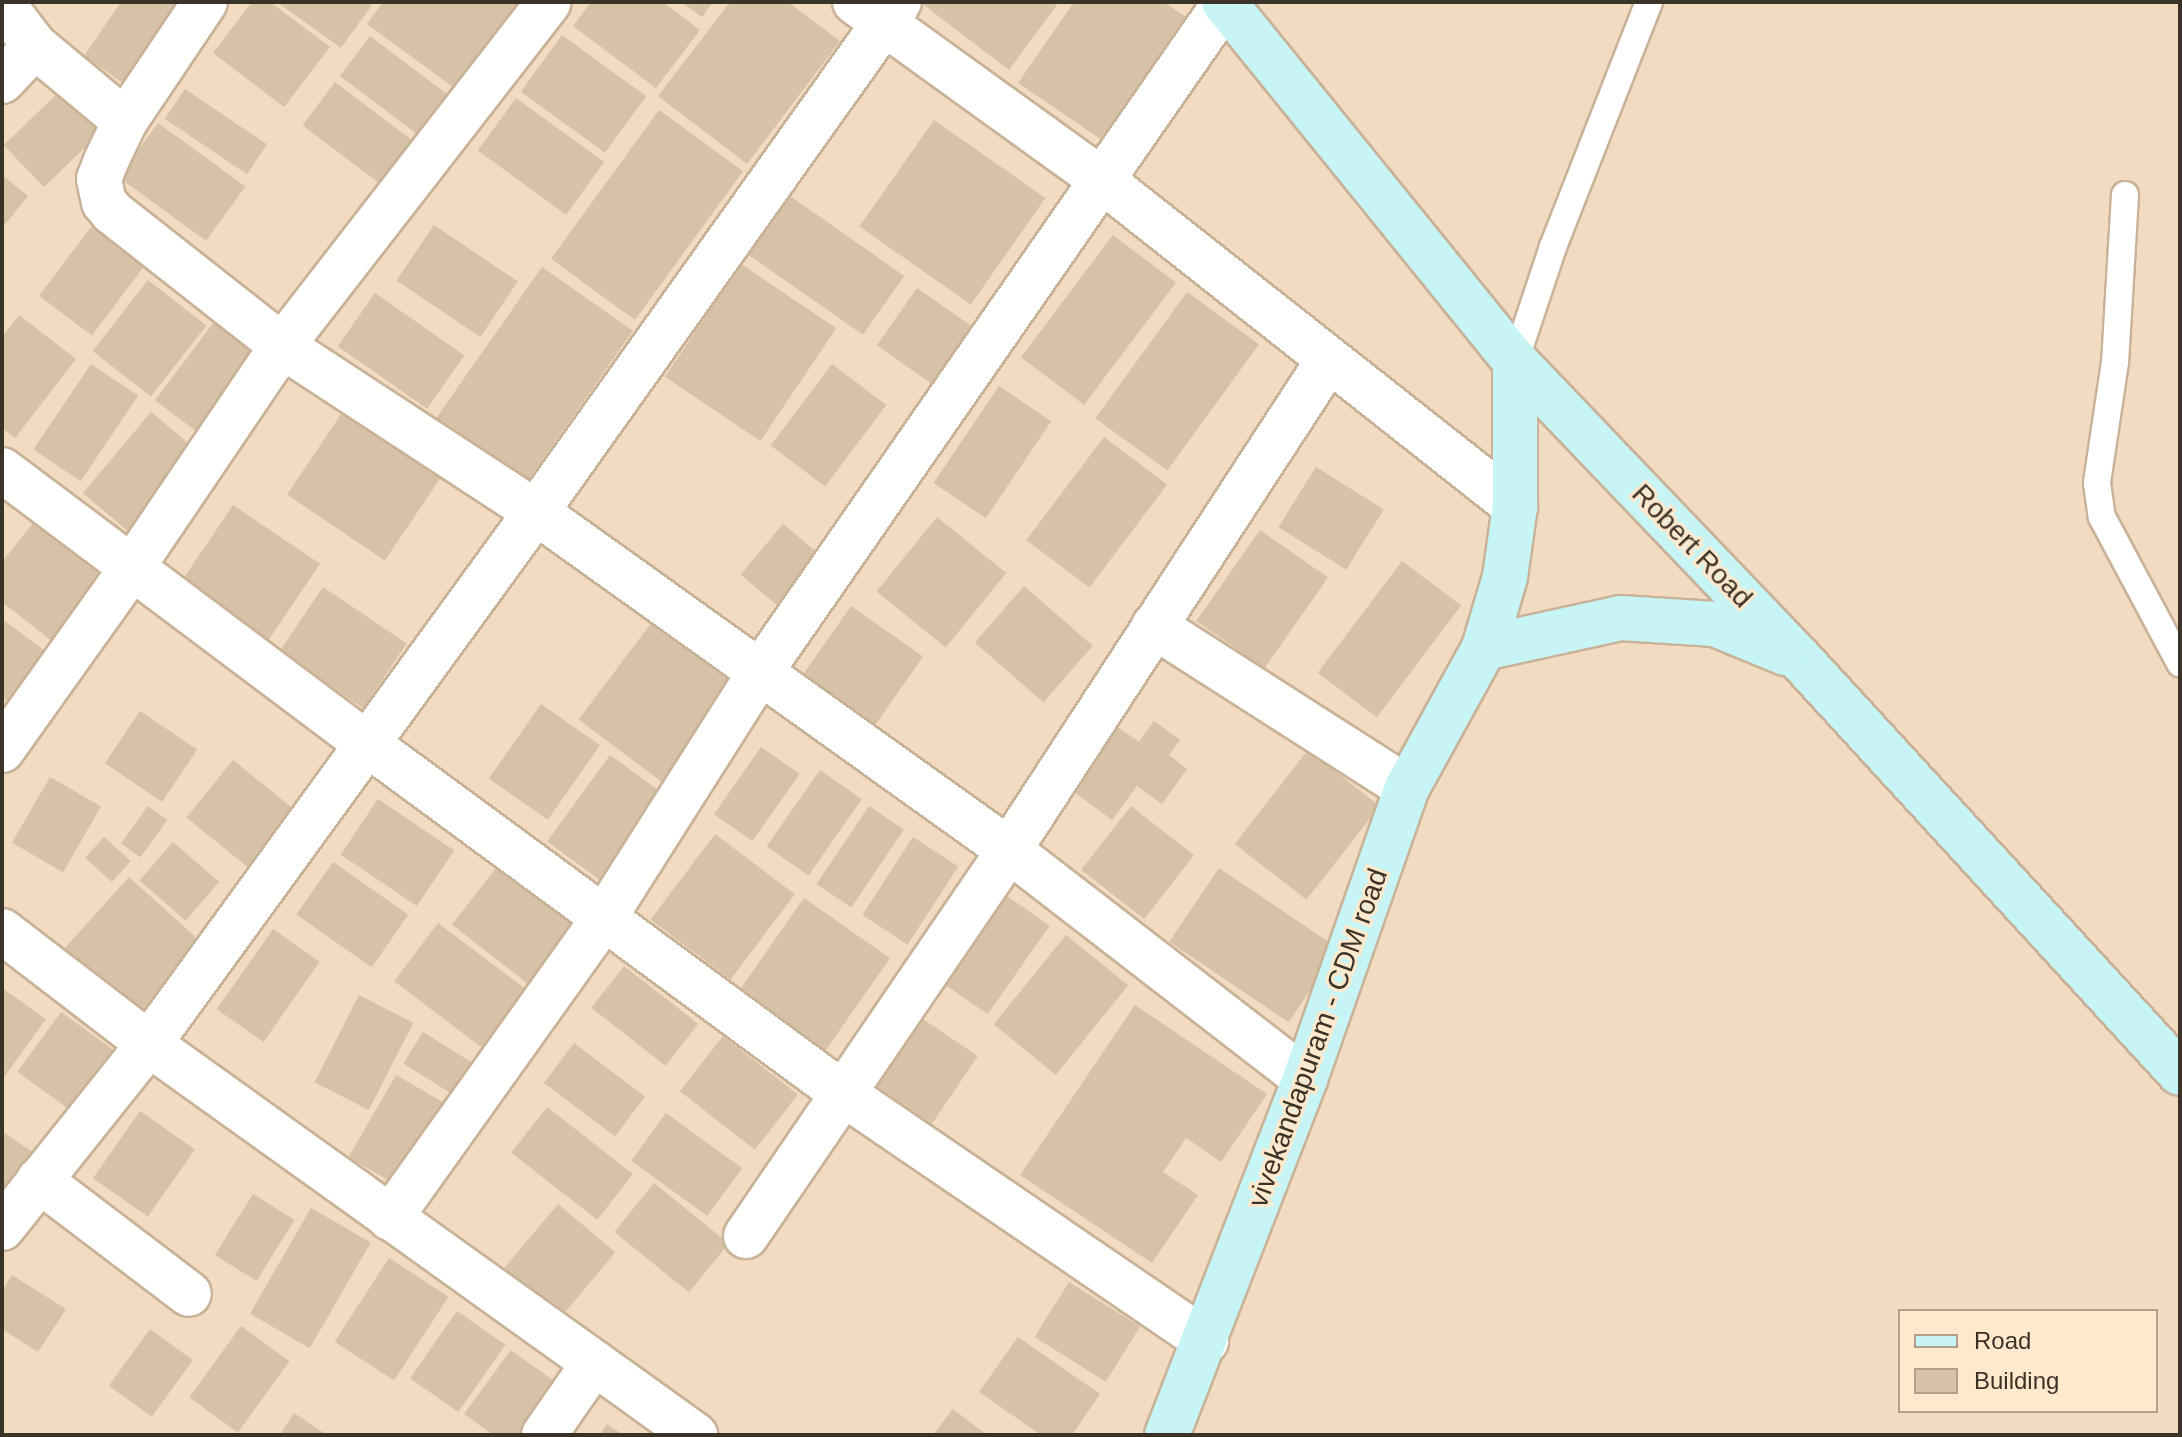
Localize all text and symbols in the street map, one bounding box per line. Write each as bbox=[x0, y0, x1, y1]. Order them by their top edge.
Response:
street label: Robert Road bbox=[1625, 477, 1759, 615]
street label: vivekandapuram - CDM road bbox=[1241, 864, 1395, 1212]
legend bbox=[1898, 1309, 2158, 1413]
text: Road bbox=[1974, 1327, 2031, 1354]
text: Building bbox=[1974, 1367, 2059, 1394]

